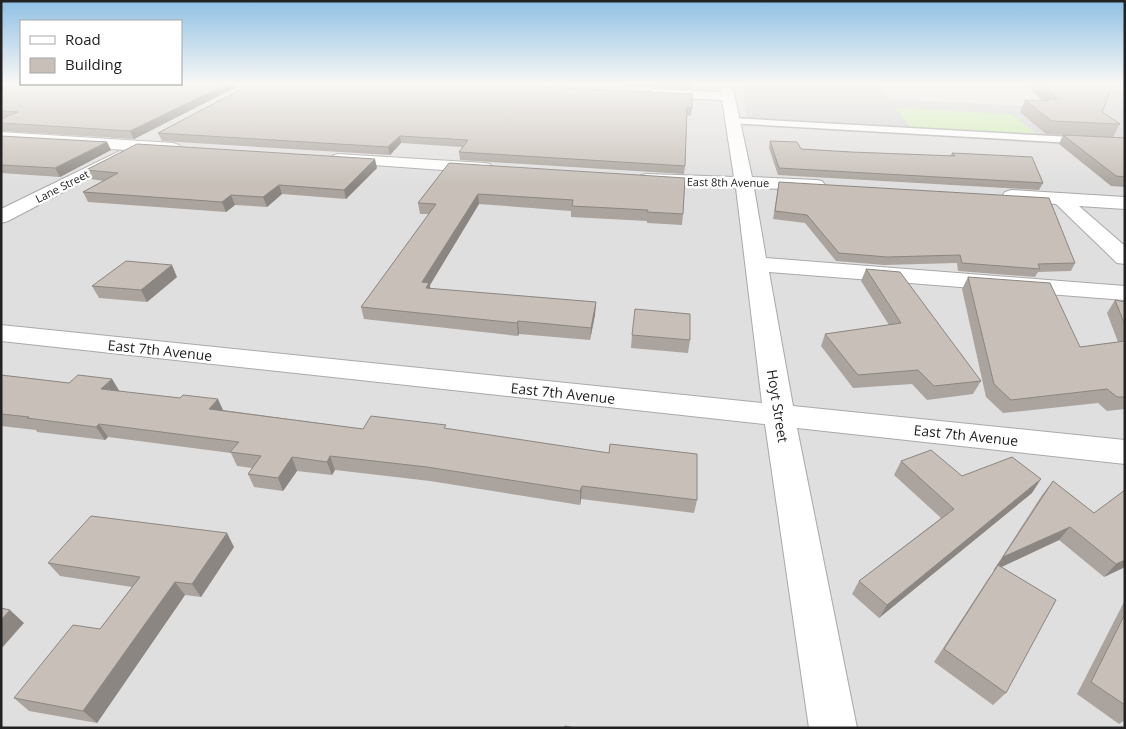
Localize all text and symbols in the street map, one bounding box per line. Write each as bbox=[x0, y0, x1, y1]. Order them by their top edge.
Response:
legend bbox=[20, 20, 182, 85]
text: Road bbox=[65, 29, 101, 49]
text: Building bbox=[65, 54, 122, 74]
street label: Lane Street bbox=[33, 166, 91, 206]
street label: East 8th Avenue bbox=[687, 174, 769, 190]
street label: East 7th Avenue bbox=[107, 335, 213, 365]
street label: Hoyt Street bbox=[763, 368, 793, 444]
street label: East 7th Avenue bbox=[510, 378, 616, 408]
street label: East 7th Avenue bbox=[913, 420, 1019, 450]

